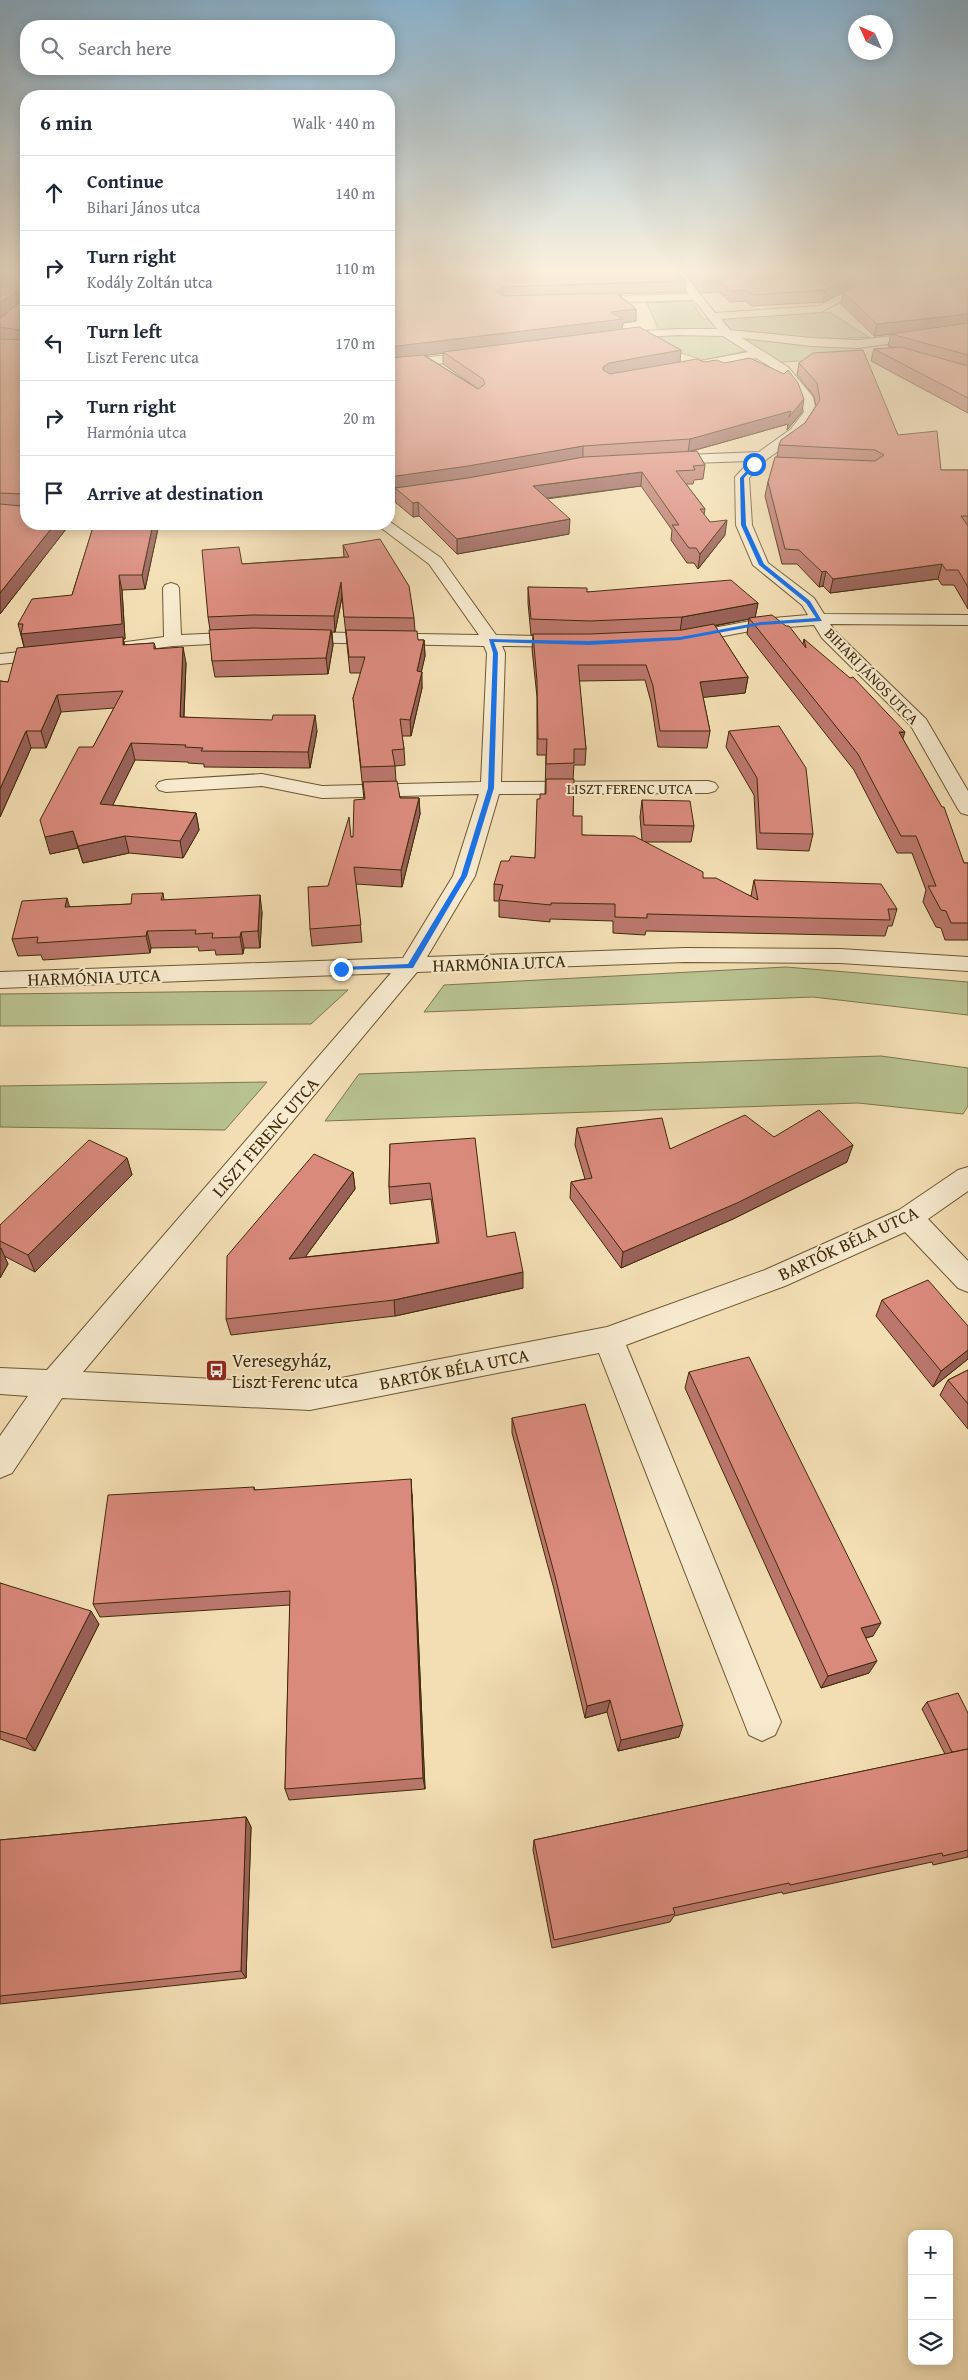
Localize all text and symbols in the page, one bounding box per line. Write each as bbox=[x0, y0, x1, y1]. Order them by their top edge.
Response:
north arrow bbox=[848, 15, 893, 60]
search box bbox=[20, 20, 395, 75]
icon: search bbox=[38, 34, 66, 62]
text: Search here bbox=[78, 34, 172, 62]
text: 6 min bbox=[40, 107, 92, 138]
text: Walk · 440 m bbox=[292, 111, 375, 135]
text: Continue bbox=[87, 167, 164, 195]
icon: ahead bbox=[40, 179, 68, 207]
text: 140 m bbox=[335, 181, 375, 205]
text: Bihari János utca bbox=[87, 195, 200, 219]
text: Turn right bbox=[87, 242, 176, 270]
icon: right bbox=[40, 254, 68, 282]
text: 110 m bbox=[335, 256, 375, 280]
text: Kodály Zoltán utca bbox=[87, 270, 213, 294]
text: Turn left bbox=[87, 317, 162, 345]
icon: left bbox=[40, 329, 68, 357]
text: 170 m bbox=[335, 331, 375, 355]
text: Liszt Ferenc utca bbox=[87, 345, 199, 369]
text: Turn right bbox=[87, 392, 176, 420]
icon: right bbox=[40, 404, 68, 432]
text: 20 m bbox=[343, 406, 375, 430]
text: Harmónia utca bbox=[87, 420, 187, 444]
route start bbox=[743, 453, 766, 476]
icon: arrive bbox=[40, 479, 68, 507]
text: Arrive at destination bbox=[87, 479, 263, 507]
street label: BIHARI JÁNOS UTCA bbox=[820, 623, 924, 729]
street label: LISZT FERENC UTCA bbox=[567, 778, 693, 799]
street label: HARMÓNIA UTCA bbox=[432, 947, 566, 979]
route end bbox=[330, 958, 353, 981]
street label: HARMÓNIA UTCA bbox=[27, 961, 161, 993]
street label: LISZT FERENC UTCA bbox=[205, 1071, 325, 1203]
street label: BARTÓK BÉLA UTCA bbox=[773, 1199, 923, 1287]
street label: BARTÓK BÉLA UTCA bbox=[377, 1341, 531, 1397]
place label: Veresegyház, Liszt Ferenc utca bbox=[232, 1347, 358, 1395]
bus stop icon: Veresegyház, Liszt Ferenc utca bbox=[204, 1358, 228, 1382]
map controls bbox=[908, 2230, 953, 2365]
button: + bbox=[908, 2230, 953, 2275]
button: − bbox=[908, 2275, 953, 2320]
button: layers bbox=[908, 2320, 953, 2365]

